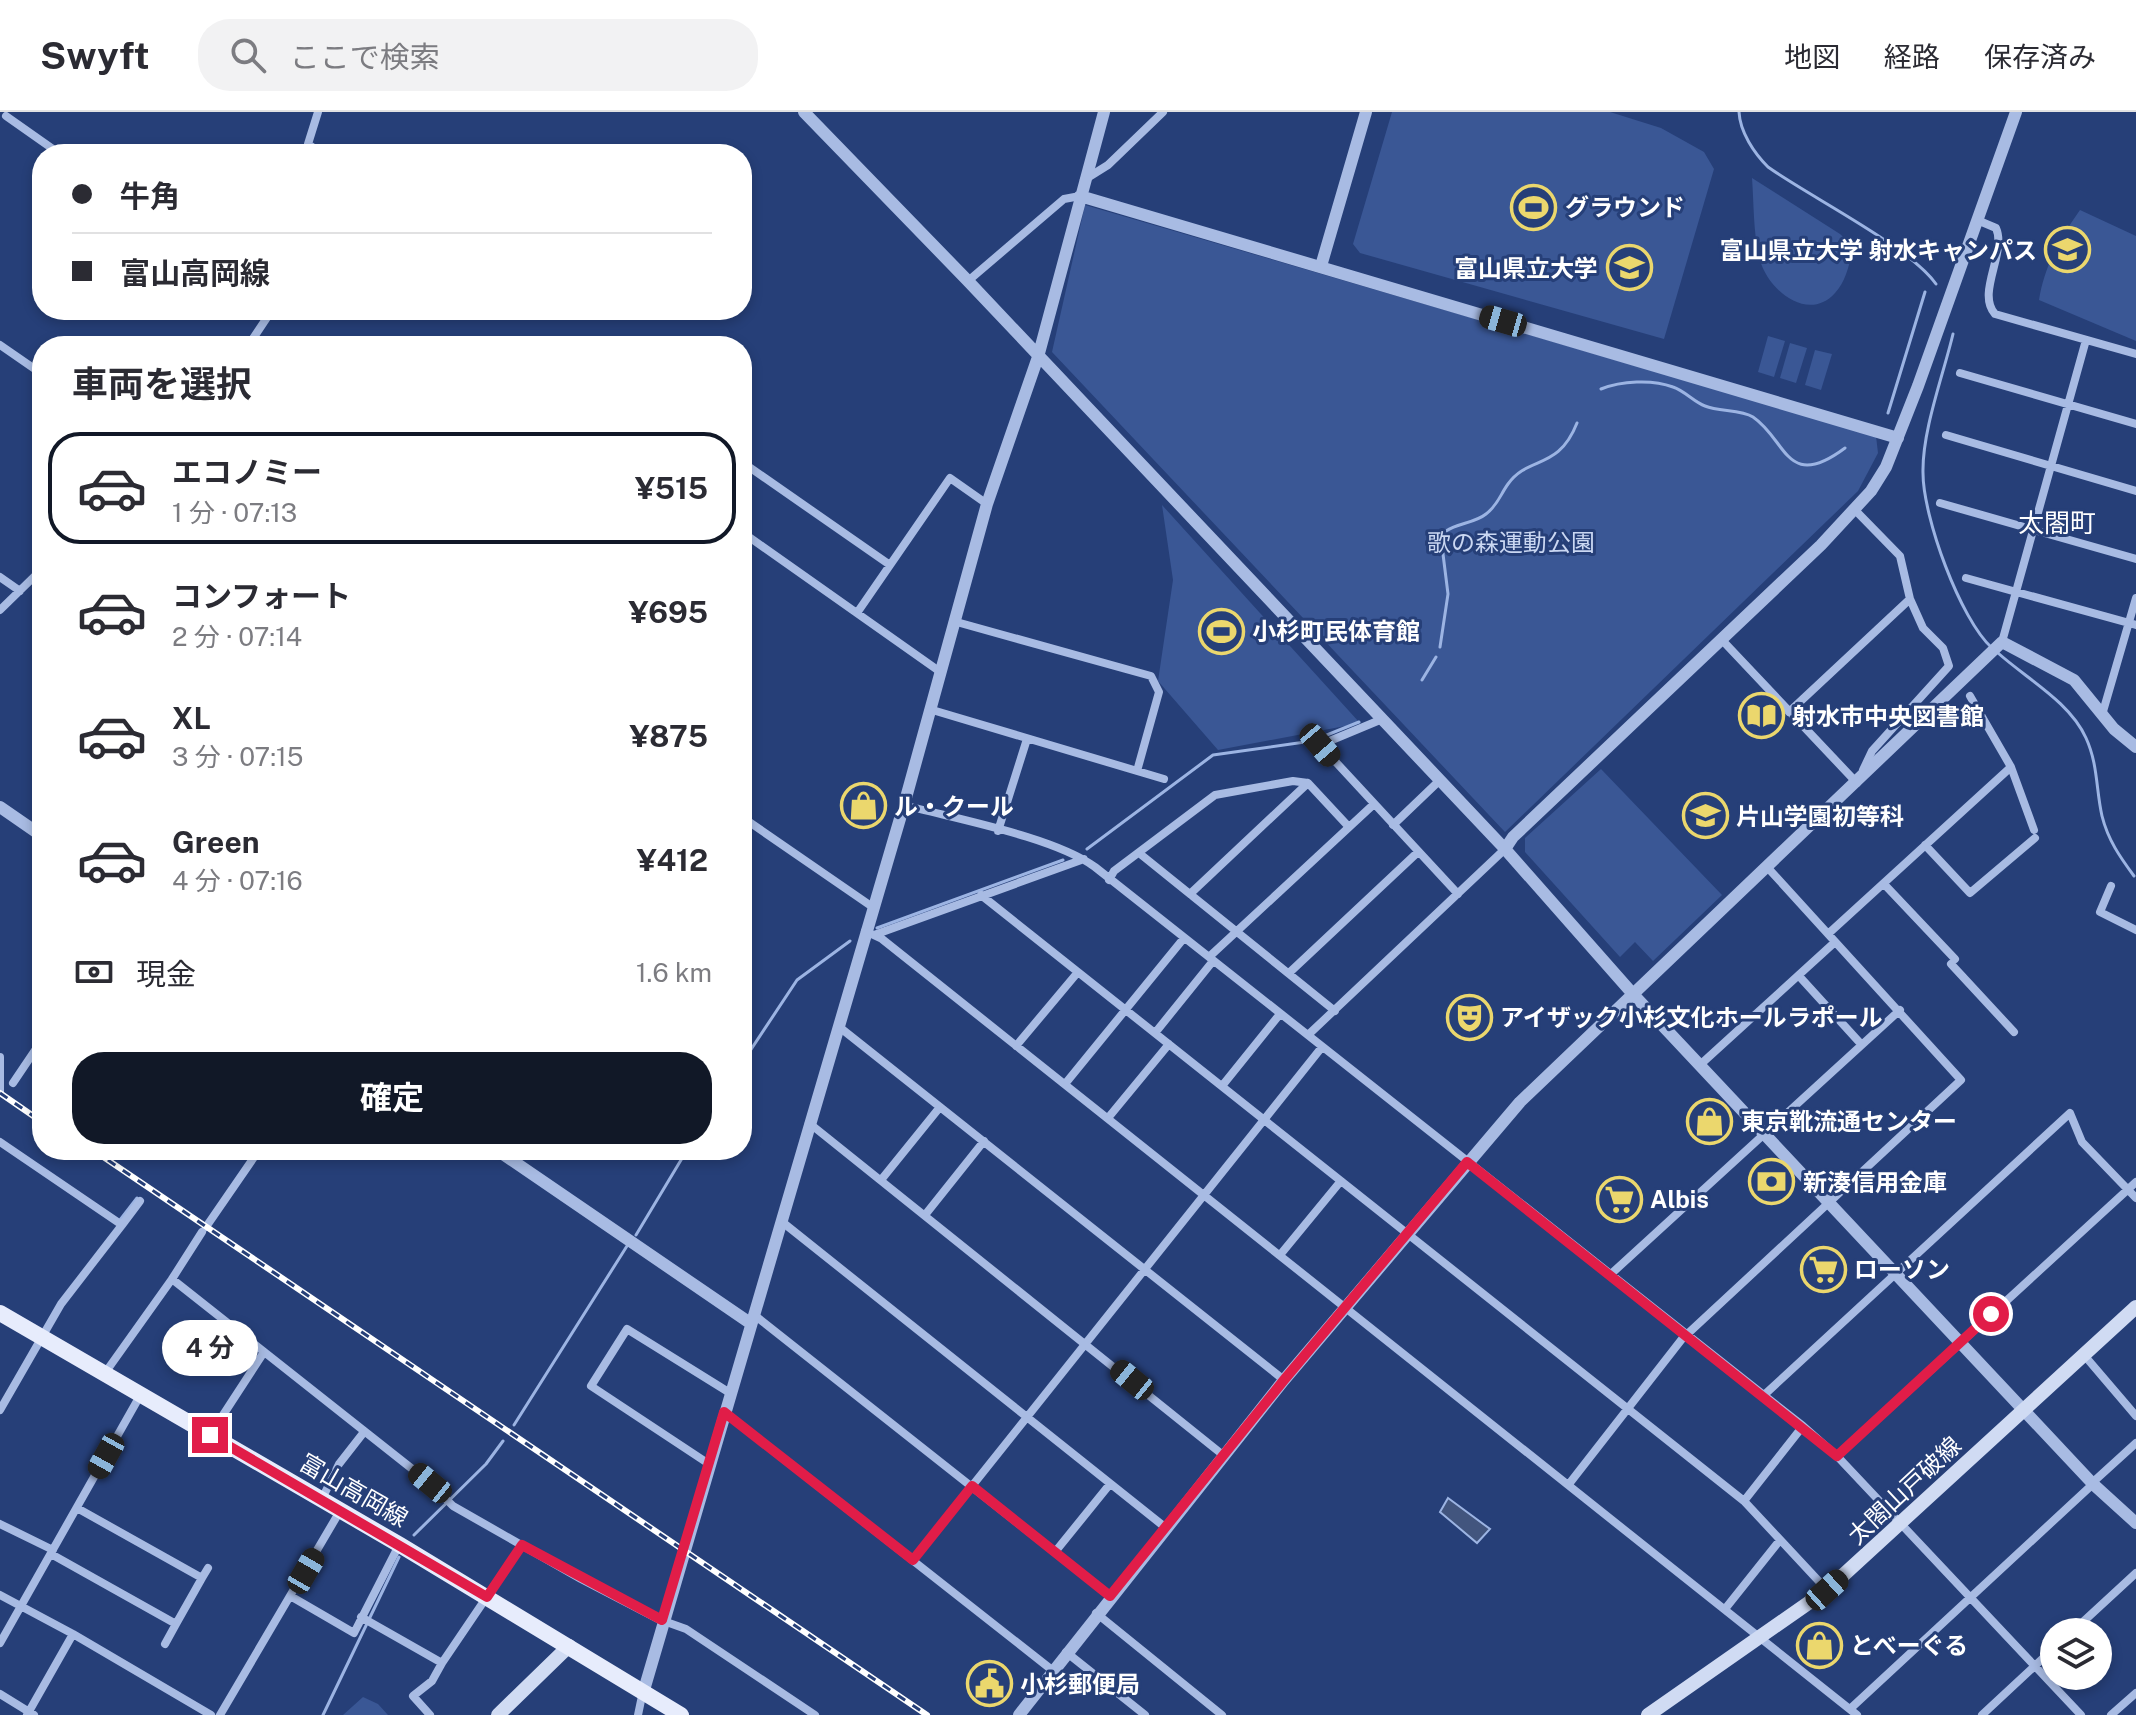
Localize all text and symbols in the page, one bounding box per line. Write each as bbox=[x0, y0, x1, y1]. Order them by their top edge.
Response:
search box bbox=[198, 19, 758, 91]
text: Swyft bbox=[40, 33, 150, 78]
icon: search bbox=[226, 33, 270, 77]
text: ここで検索 bbox=[290, 39, 440, 75]
text: 地図 bbox=[1784, 40, 1840, 73]
text: 経路 bbox=[1884, 40, 1940, 73]
text: 保存済み bbox=[1984, 40, 2096, 73]
text: 牛角 bbox=[120, 178, 180, 214]
sports icon: グラウンド bbox=[1510, 183, 1558, 231]
place label: グラウンド bbox=[1565, 193, 1685, 221]
school or university icon: 富山県立大学 射水キャンパス bbox=[2044, 226, 2092, 274]
place label: 富山県立大学 射水キャンパス bbox=[1720, 236, 2037, 264]
school or university icon: 富山県立大学 bbox=[1605, 244, 1653, 292]
place label: 富山県立大学 bbox=[1454, 254, 1598, 282]
text: 富山高岡線 bbox=[120, 255, 270, 291]
car bbox=[1477, 303, 1529, 339]
text: 車両を選択 bbox=[72, 363, 252, 405]
icon: car bbox=[76, 452, 148, 524]
text: エコノミー bbox=[172, 454, 322, 490]
text: ¥515 bbox=[635, 470, 708, 506]
text: 1 分 · 07:13 bbox=[172, 497, 297, 528]
district label: 太閤町 bbox=[2018, 507, 2096, 538]
park label: 歌の森運動公園 bbox=[1427, 528, 1595, 556]
icon: car bbox=[76, 576, 148, 648]
text: コンフォート bbox=[172, 578, 351, 614]
text: ¥695 bbox=[628, 594, 708, 630]
sports icon: 小杉町民体育館 bbox=[1197, 607, 1245, 655]
place label: 小杉町民体育館 bbox=[1252, 617, 1420, 645]
text: 2 分 · 07:14 bbox=[172, 621, 302, 652]
library icon: 射水市中央図書館 bbox=[1737, 692, 1785, 740]
icon: car bbox=[76, 700, 148, 772]
text: XL bbox=[172, 700, 211, 736]
place label: 射水市中央図書館 bbox=[1792, 702, 1984, 730]
text: ¥875 bbox=[630, 718, 708, 754]
car bbox=[1295, 719, 1345, 771]
text: 3 分 · 07:15 bbox=[172, 741, 303, 772]
shop icon: ル・クール bbox=[839, 782, 887, 830]
place label: ル・クール bbox=[894, 792, 1014, 820]
school or university icon: 片山学園初等科 bbox=[1681, 792, 1729, 840]
place label: 片山学園初等科 bbox=[1736, 802, 1904, 830]
icon: car bbox=[76, 824, 148, 896]
text: Green bbox=[172, 824, 259, 860]
text: ¥412 bbox=[637, 842, 708, 878]
text: 4 分 · 07:16 bbox=[172, 865, 303, 896]
icon: cash bbox=[72, 950, 116, 994]
text: 現金 bbox=[136, 956, 196, 992]
text: 1.6 km bbox=[636, 957, 712, 988]
theatre icon: アイザック小杉文化ホールラポール bbox=[1445, 993, 1493, 1041]
place label: アイザック小杉文化ホールラポール bbox=[1500, 1003, 1883, 1031]
button: 確定 bbox=[72, 1052, 712, 1144]
shop icon: 東京靴流通センター bbox=[1686, 1097, 1734, 1145]
place label: 東京靴流通センター bbox=[1741, 1107, 1957, 1135]
bank icon: 新湊信用金庫 bbox=[1748, 1158, 1796, 1206]
place label: 新湊信用金庫 bbox=[1803, 1168, 1947, 1196]
supermarket icon: Albis bbox=[1595, 1175, 1643, 1223]
place label: Albis bbox=[1650, 1185, 1709, 1213]
supermarket icon: ローソン bbox=[1799, 1245, 1847, 1293]
place label: ローソン bbox=[1854, 1255, 1950, 1283]
route start bbox=[1973, 1296, 2009, 1332]
callout: 4 分 bbox=[162, 1319, 258, 1375]
text: 4 分 bbox=[186, 1332, 234, 1363]
car bbox=[1106, 1356, 1158, 1404]
route end bbox=[192, 1417, 228, 1453]
car bbox=[84, 1429, 128, 1483]
street label: 太閤山戸破線 bbox=[1842, 1431, 1966, 1549]
street label: 富山高岡線 bbox=[295, 1448, 413, 1532]
car bbox=[404, 1459, 456, 1507]
car bbox=[284, 1544, 328, 1598]
car bbox=[1801, 1565, 1853, 1615]
map controls bbox=[2040, 1618, 2112, 1690]
button: layers bbox=[2040, 1618, 2112, 1690]
shop icon: とべーぐる bbox=[1795, 1621, 1843, 1669]
place label: とべーぐる bbox=[1850, 1631, 1968, 1659]
public building icon: 小杉郵便局 bbox=[965, 1660, 1013, 1708]
place label: 小杉郵便局 bbox=[1020, 1670, 1140, 1698]

